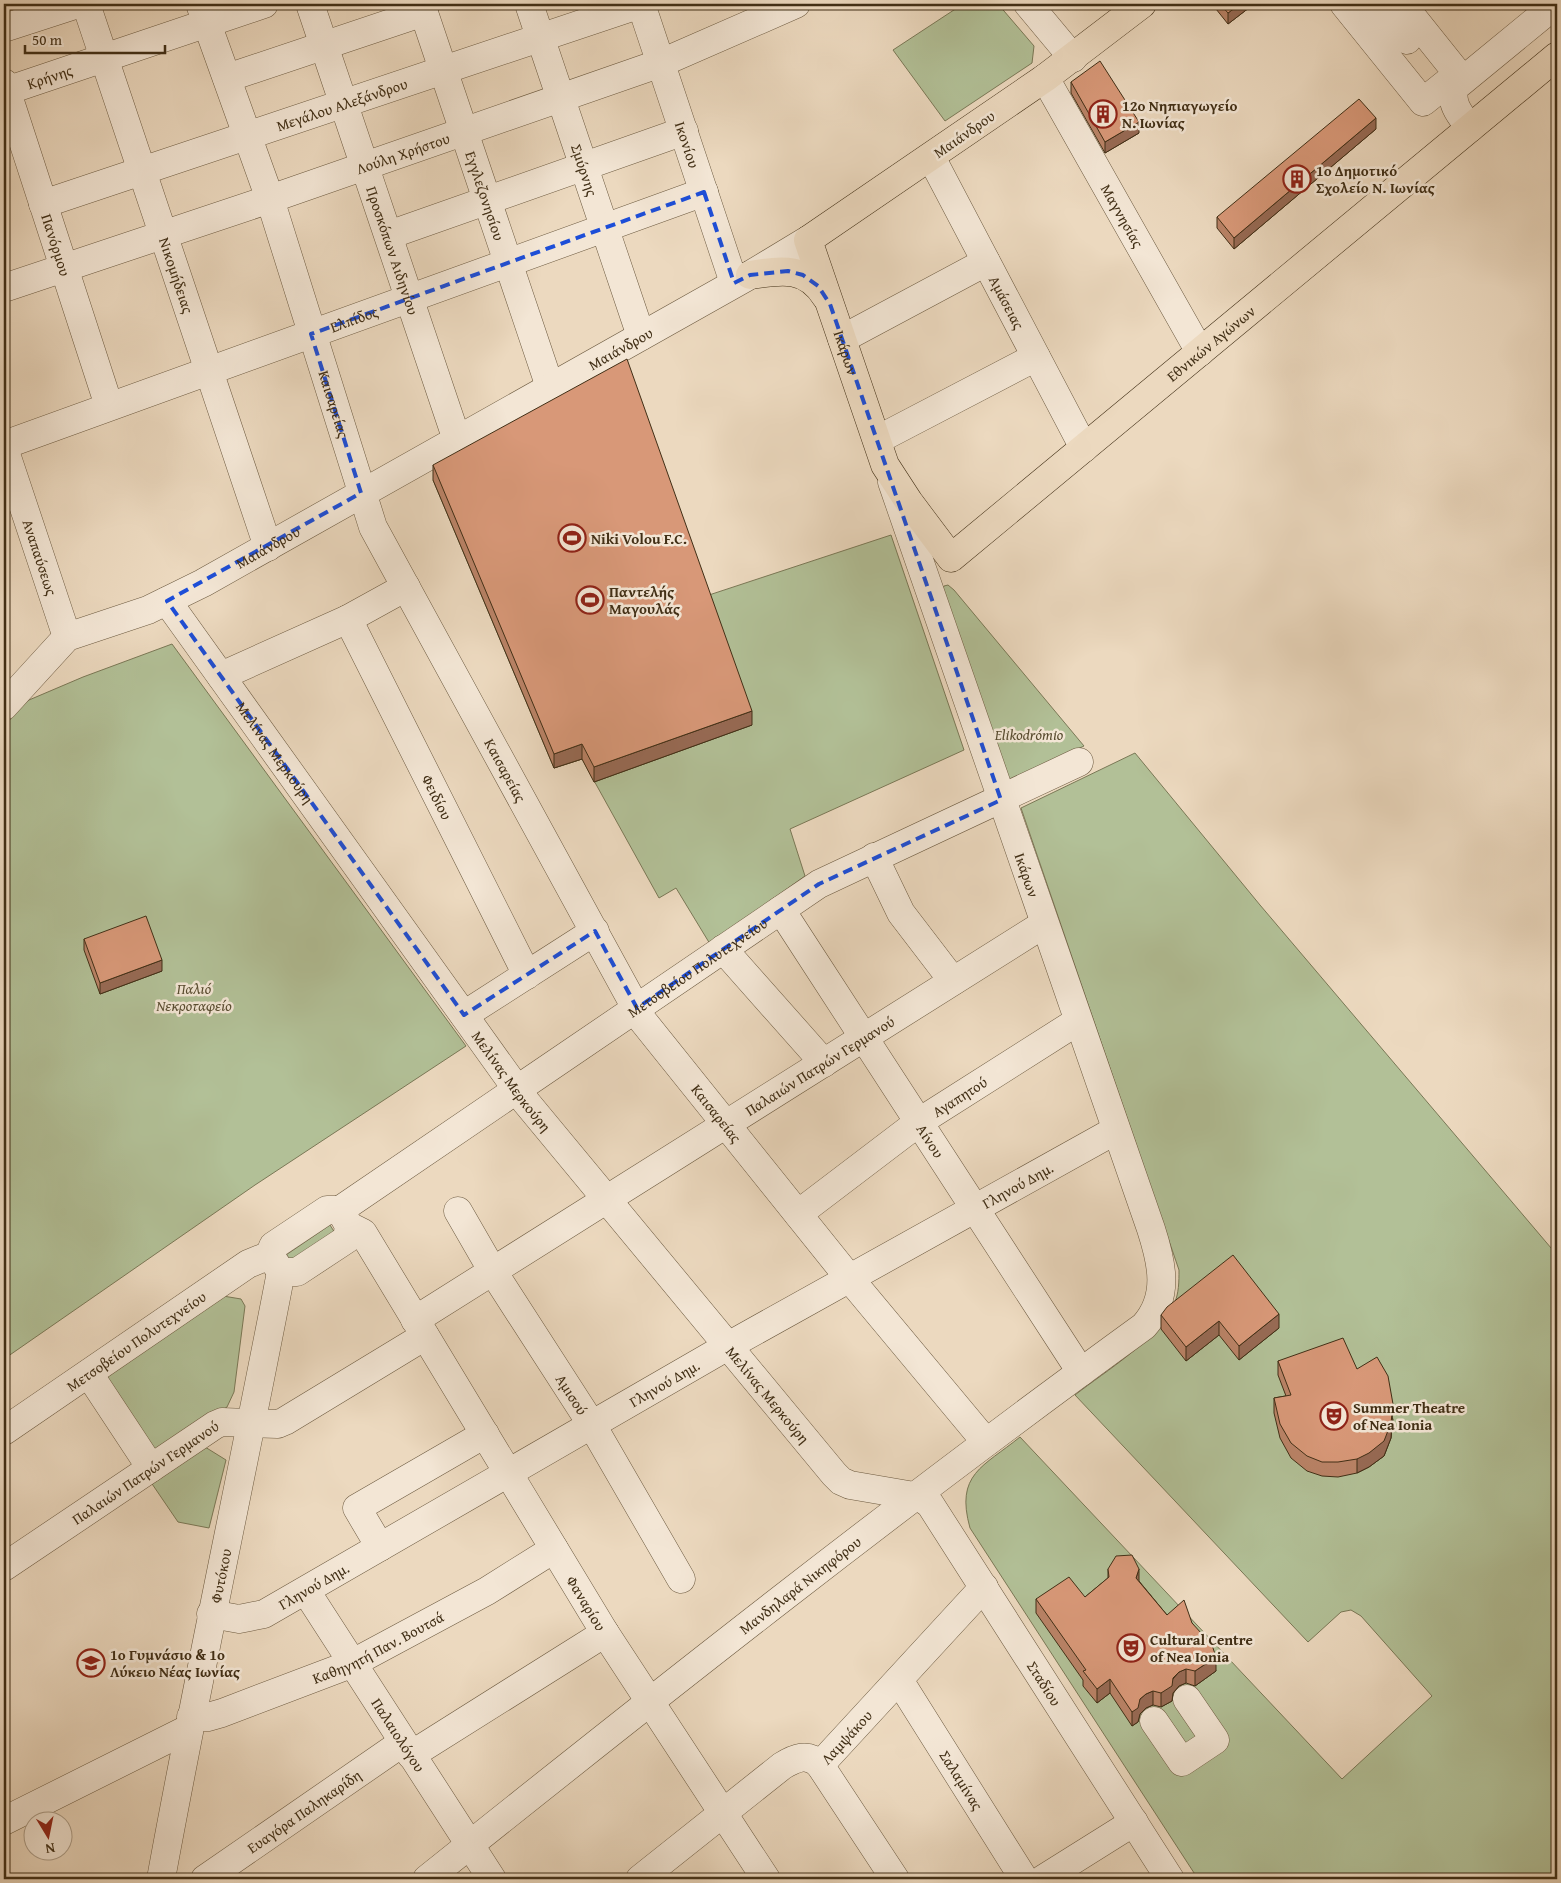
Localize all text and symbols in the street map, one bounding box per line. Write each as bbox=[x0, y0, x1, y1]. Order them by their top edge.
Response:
scale bar bbox=[25, 22, 165, 54]
text: 50 m bbox=[32, 29, 63, 50]
street label: Κρήνης bbox=[24, 59, 76, 94]
street label: Μεγάλου Αλεξάνδρου bbox=[273, 72, 410, 136]
place label: 12ο Νηπιαγωγείο Ν. Ιωνίας bbox=[1122, 95, 1238, 133]
building icon: 12ο Νηπιαγωγείο Ν. Ιωνίας bbox=[1088, 99, 1118, 129]
street label: Μαιάνδρου bbox=[929, 105, 999, 163]
street label: Ικονίου bbox=[670, 118, 705, 171]
street label: Λούλη Χρήστου bbox=[353, 127, 453, 179]
street label: Σμύρνης bbox=[566, 141, 604, 199]
street label: Εγγλεζονησίου bbox=[461, 148, 510, 243]
place label: 1ο Δημοτικό Σχολείο Ν. Ιωνίας bbox=[1316, 160, 1435, 198]
building icon: 1ο Δημοτικό Σχολείο Ν. Ιωνίας bbox=[1282, 164, 1312, 194]
street label: Μαγνησίας bbox=[1096, 180, 1150, 252]
street label: Προσκόπων Αιδηνίου bbox=[362, 183, 425, 318]
street label: Πανόρμου bbox=[37, 211, 77, 279]
street label: Νικομήδειας bbox=[154, 234, 200, 317]
street label: Αμάσειας bbox=[985, 272, 1030, 333]
street label: Ελπίδος bbox=[327, 300, 381, 337]
street label: Εθνικών Αγώνων bbox=[1162, 300, 1260, 386]
street label: Μαιάνδρου bbox=[584, 321, 657, 375]
street label: Ικάρων bbox=[829, 327, 864, 378]
street label: Καισαρείας bbox=[314, 368, 355, 441]
street label: Αναπαύσεως bbox=[18, 516, 63, 599]
street label: Μαιάνδρου bbox=[231, 520, 304, 573]
sports icon: Niki Volou F.C. bbox=[557, 523, 587, 553]
place label: Niki Volou F.C. bbox=[591, 528, 687, 549]
place label: Παντελής Μαγουλάς bbox=[609, 581, 680, 619]
sports icon: Παντελής Μαγουλάς bbox=[575, 585, 605, 615]
street label: Μελίνας Μερκούρη bbox=[232, 697, 319, 808]
park label: Elikodrómio bbox=[994, 724, 1064, 745]
street label: Καισαρείας bbox=[480, 734, 532, 806]
street label: Φειδίου bbox=[417, 770, 458, 823]
street label: Ικάρων bbox=[1010, 850, 1045, 901]
street label: Μετσοβείου Πολυτεχνείου bbox=[623, 912, 771, 1022]
park label: Παλιό Νεκροταφείο bbox=[156, 978, 232, 1016]
street label: Παλαιών Πατρών Γερμανού bbox=[741, 1010, 899, 1120]
street label: Μελίνας Μερκούρη bbox=[467, 1026, 557, 1136]
street label: Αγαπητού bbox=[928, 1071, 991, 1122]
street label: Καισαρείας bbox=[687, 1079, 747, 1147]
street label: Αίνου bbox=[912, 1120, 950, 1162]
street label: Γληνού Δημ. bbox=[978, 1157, 1057, 1213]
street label: Μετσοβείου Πολυτεχνείου bbox=[62, 1285, 210, 1396]
street label: Μελίνας Μερκούρη bbox=[721, 1341, 815, 1448]
street label: Γληνού Δημ. bbox=[625, 1354, 703, 1412]
street label: Αμισού bbox=[551, 1370, 593, 1419]
place label: Summer Theatre of Nea Ionia bbox=[1353, 1397, 1465, 1435]
theatre icon: Summer Theatre of Nea Ionia bbox=[1319, 1401, 1349, 1431]
street label: Παλαιών Πατρών Γερμανού bbox=[67, 1415, 223, 1529]
street label: Μανδηλαρά Νικηφόρου bbox=[734, 1531, 865, 1639]
street label: Φυτόκου bbox=[204, 1546, 236, 1605]
street label: Γληνού Δημ. bbox=[274, 1557, 353, 1614]
street label: Φαναρίου bbox=[562, 1571, 612, 1635]
street label: Καθηγητή Παν. Βουτσά bbox=[309, 1606, 447, 1688]
place label: Cultural Centre of Nea Ionia bbox=[1150, 1629, 1253, 1667]
theatre icon: Cultural Centre of Nea Ionia bbox=[1116, 1633, 1146, 1663]
place label: 1ο Γυμνάσιο & 1ο Λύκειο Νέας Ιωνίας bbox=[110, 1644, 240, 1682]
school or university icon: 1ο Γυμνάσιο & 1ο Λύκειο Νέας Ιωνίας bbox=[76, 1648, 106, 1678]
street label: Σταδίου bbox=[1022, 1657, 1067, 1710]
street label: Παλαιολόγου bbox=[367, 1693, 431, 1776]
street label: Λαμψάκου bbox=[816, 1705, 877, 1769]
street label: Σαλαμίνας bbox=[935, 1746, 989, 1814]
street label: Ευαγόρα Παληκαρίδη bbox=[242, 1764, 365, 1858]
north arrow bbox=[22, 1810, 72, 1860]
text: N bbox=[43, 1838, 57, 1860]

